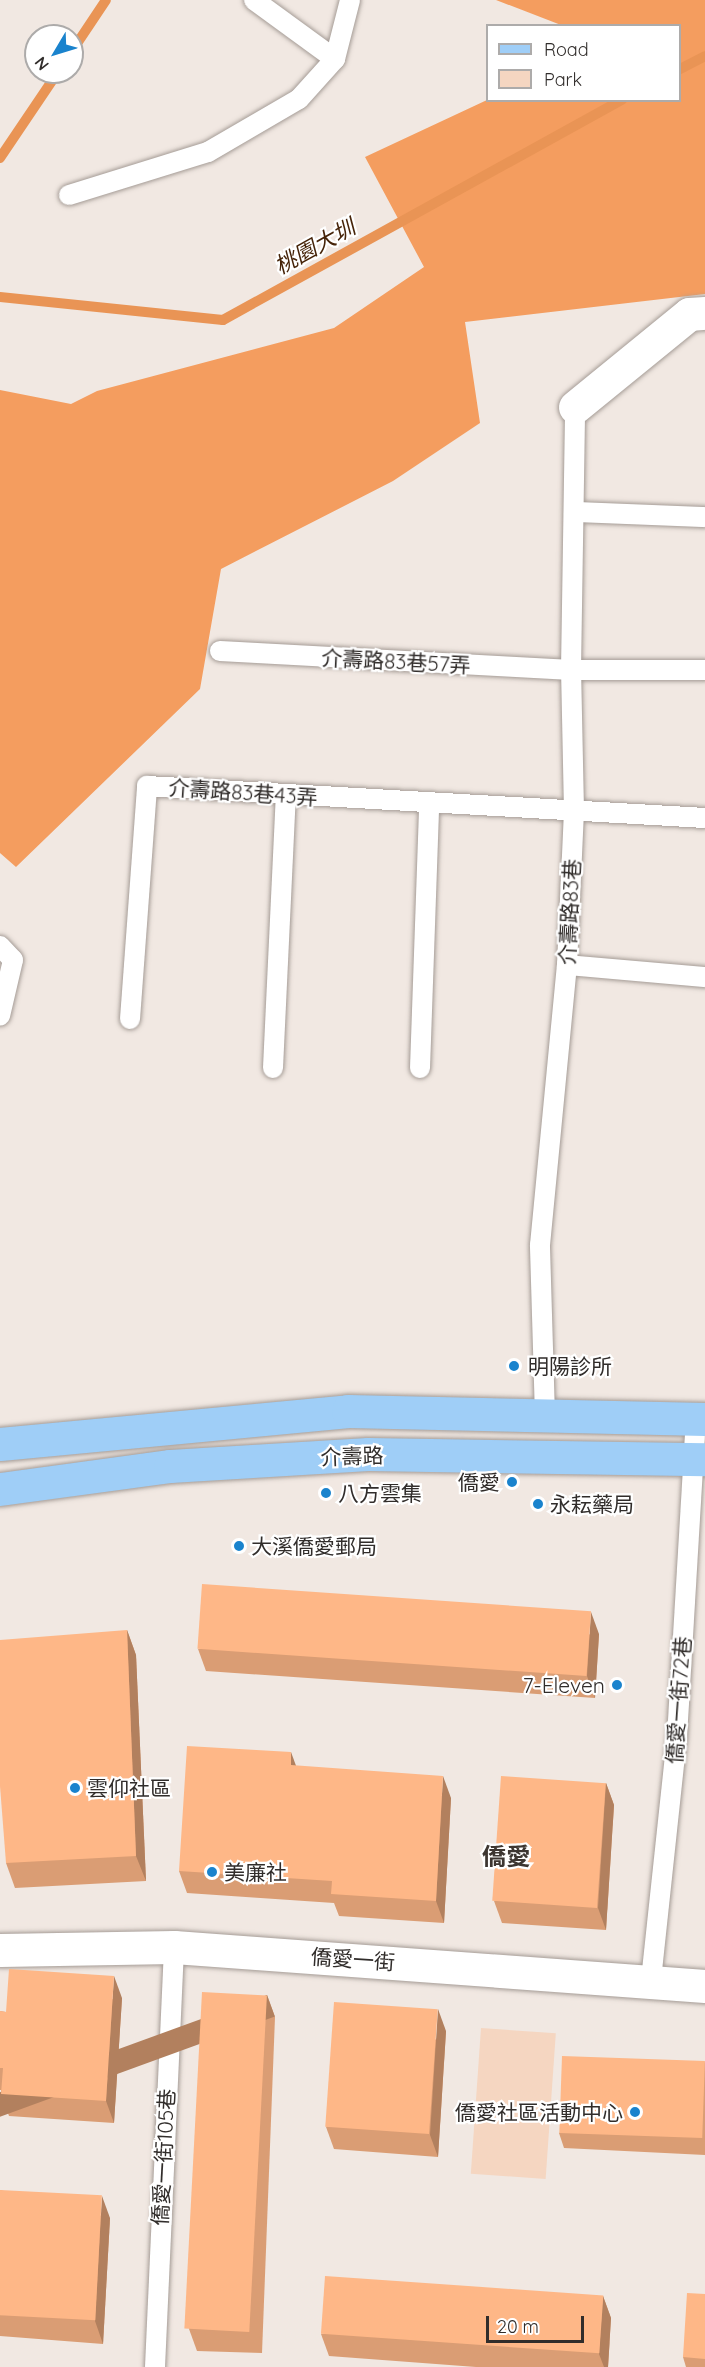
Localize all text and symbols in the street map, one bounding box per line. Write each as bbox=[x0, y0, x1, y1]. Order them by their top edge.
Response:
north arrow bbox=[24, 24, 84, 84]
legend bbox=[486, 24, 681, 102]
text: Road bbox=[544, 38, 589, 61]
text: N bbox=[30, 53, 53, 75]
text: Park bbox=[544, 68, 582, 91]
water label: 桃園大圳 bbox=[270, 214, 360, 280]
street label: 介壽路83巷57弄 bbox=[321, 645, 471, 677]
street label: 介壽路83巷43弄 bbox=[168, 774, 318, 810]
street label: 介壽路83巷 bbox=[554, 858, 584, 966]
place label: 明陽診所 bbox=[528, 1353, 612, 1379]
marker: 明陽診所 bbox=[505, 1357, 523, 1375]
street label: 介壽路 bbox=[320, 1442, 384, 1470]
place label: 僑愛 bbox=[458, 1469, 500, 1495]
marker: 僑愛 bbox=[505, 1475, 519, 1489]
place label: 八方雲集 bbox=[338, 1480, 422, 1506]
marker: 八方雲集 bbox=[319, 1486, 333, 1500]
place label: 永耘藥局 bbox=[550, 1491, 634, 1517]
marker: 永耘藥局 bbox=[531, 1497, 545, 1511]
place label: 大溪僑愛郵局 bbox=[251, 1533, 377, 1559]
marker: 大溪僑愛郵局 bbox=[232, 1539, 246, 1553]
street label: 僑愛一街72巷 bbox=[661, 1636, 695, 1764]
place label: 7-Eleven bbox=[523, 1672, 605, 1698]
marker: 7-Eleven bbox=[610, 1678, 624, 1692]
place label: 雲仰社區 bbox=[87, 1775, 171, 1801]
marker: 雲仰社區 bbox=[68, 1781, 82, 1795]
district label: 僑愛 bbox=[482, 1843, 530, 1871]
place label: 美廉社 bbox=[224, 1859, 287, 1885]
marker: 美廉社 bbox=[205, 1865, 219, 1879]
street label: 僑愛一街 bbox=[310, 1944, 396, 1974]
street label: 僑愛一街105巷 bbox=[147, 2088, 179, 2226]
place label: 僑愛社區活動中心 bbox=[455, 2099, 623, 2125]
marker: 僑愛社區活動中心 bbox=[628, 2105, 642, 2119]
scale bar bbox=[489, 2304, 586, 2342]
text: 20 m bbox=[497, 2315, 539, 2338]

